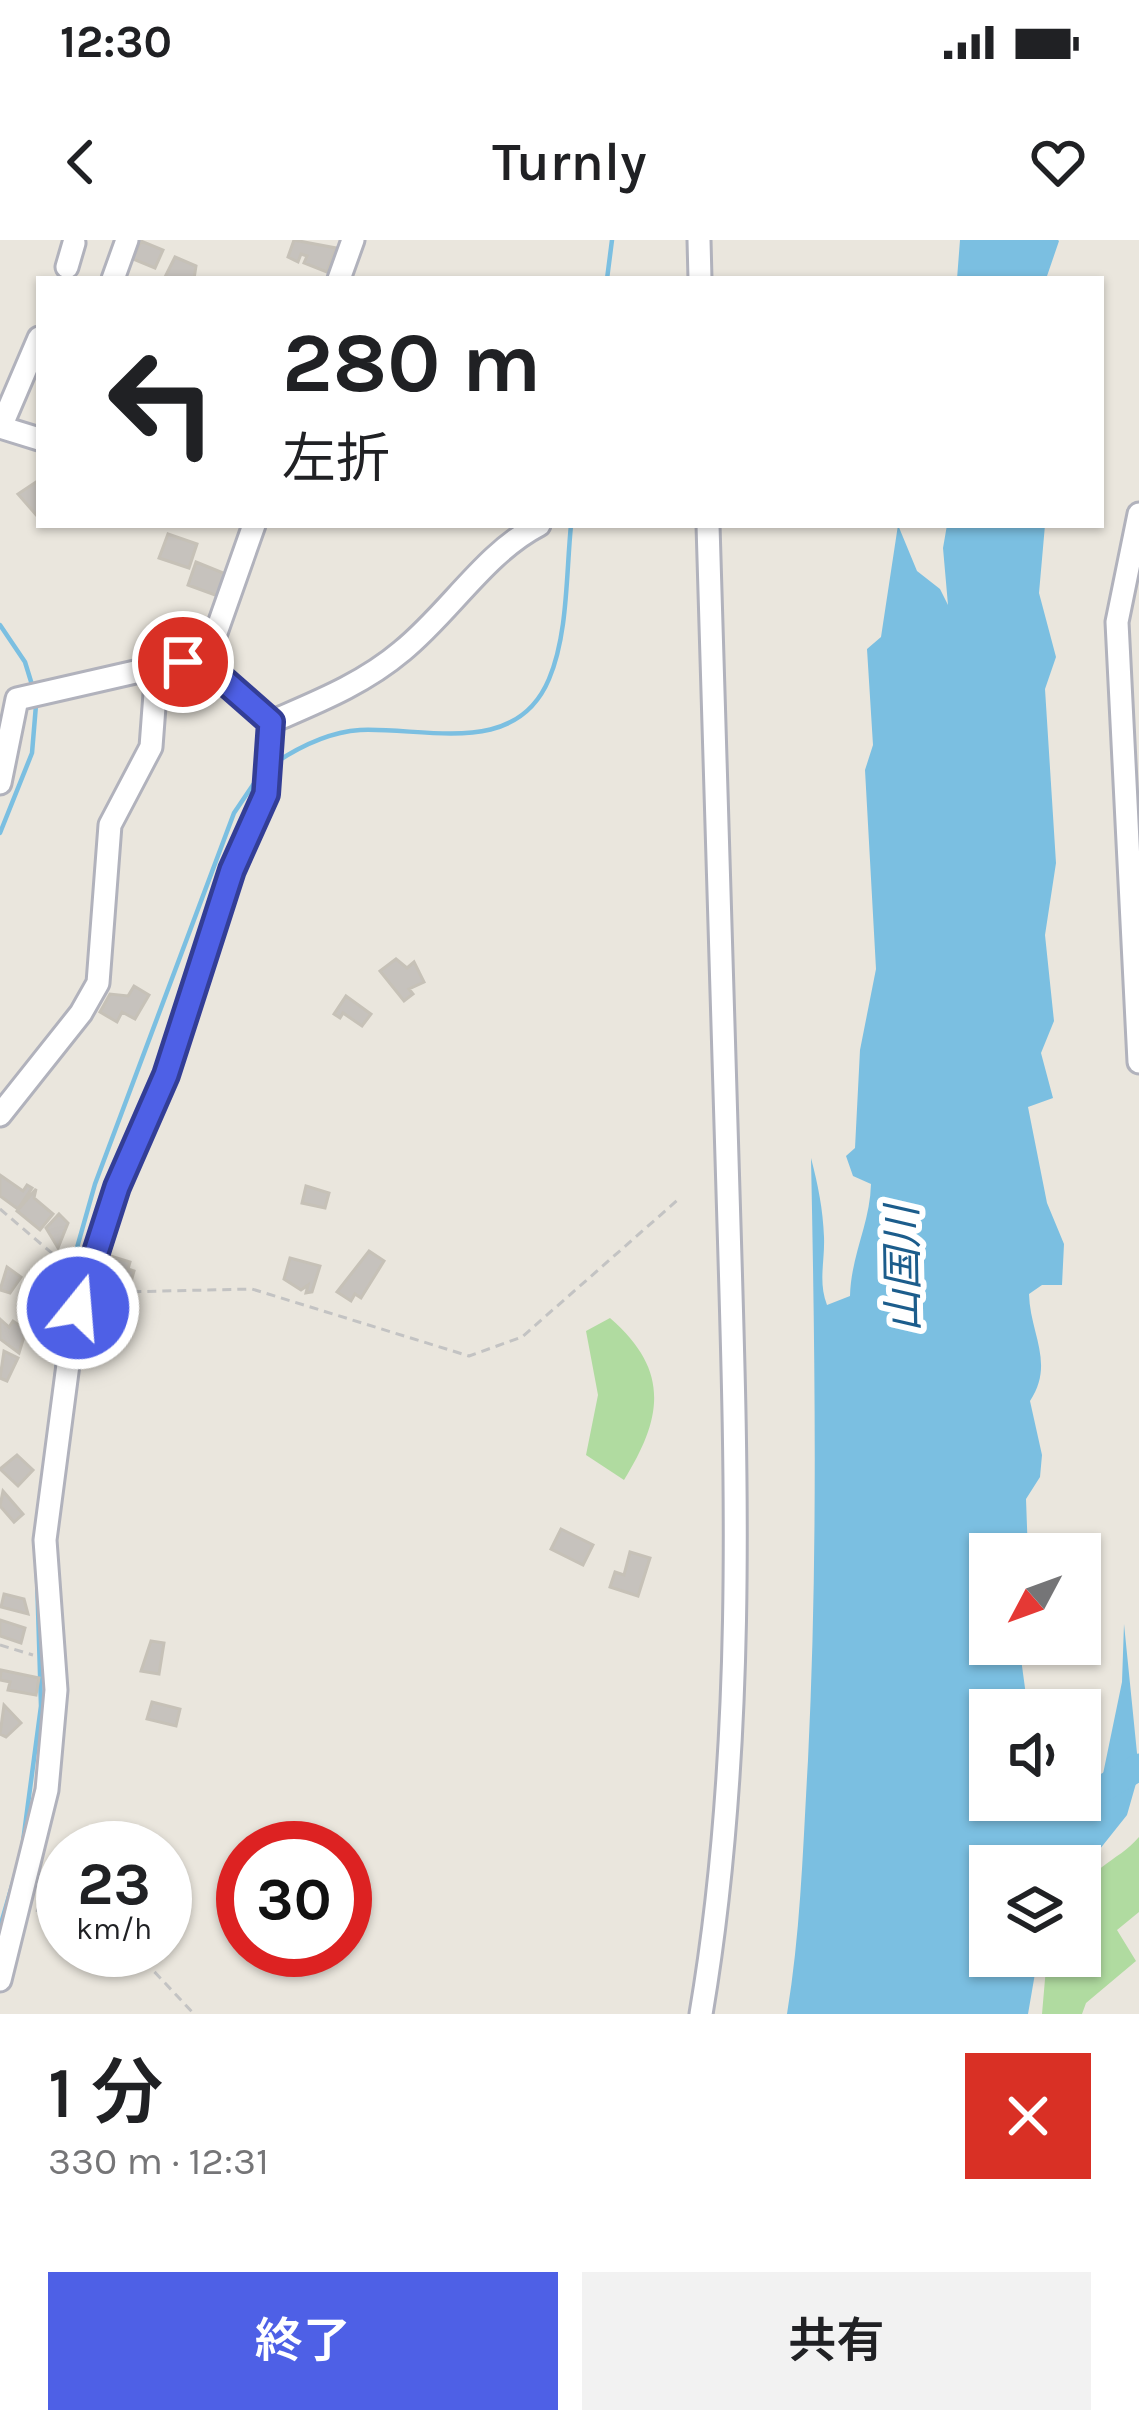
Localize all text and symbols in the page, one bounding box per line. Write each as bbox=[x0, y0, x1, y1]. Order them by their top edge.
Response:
text: 12:30 bbox=[60, 16, 172, 68]
icon: back bbox=[48, 129, 114, 195]
icon: heart bbox=[1025, 129, 1091, 195]
text: Turnly bbox=[492, 130, 647, 194]
text: 280 m bbox=[282, 314, 541, 412]
icon: left bbox=[84, 324, 240, 480]
text: 左折 bbox=[282, 427, 390, 491]
pin bbox=[132, 611, 234, 713]
icon: arrive bbox=[150, 629, 216, 695]
water label: 山国川 bbox=[877, 1202, 929, 1332]
position arrow bbox=[15, 1245, 141, 1371]
north arrow bbox=[969, 1533, 1101, 1665]
map controls bbox=[969, 1533, 1101, 1977]
button: sound bbox=[969, 1689, 1101, 1821]
speed limit sign: 30 bbox=[216, 1821, 372, 1977]
button: layers bbox=[969, 1845, 1101, 1977]
text: 23 bbox=[77, 1849, 151, 1919]
text: km/h bbox=[76, 1911, 152, 1947]
text: 1 分 bbox=[48, 2051, 163, 2135]
button: close bbox=[965, 2053, 1091, 2179]
text: 330 m · 12:31 bbox=[48, 2138, 269, 2184]
button: 終了 bbox=[48, 2272, 558, 2410]
button: 共有 bbox=[582, 2272, 1091, 2410]

